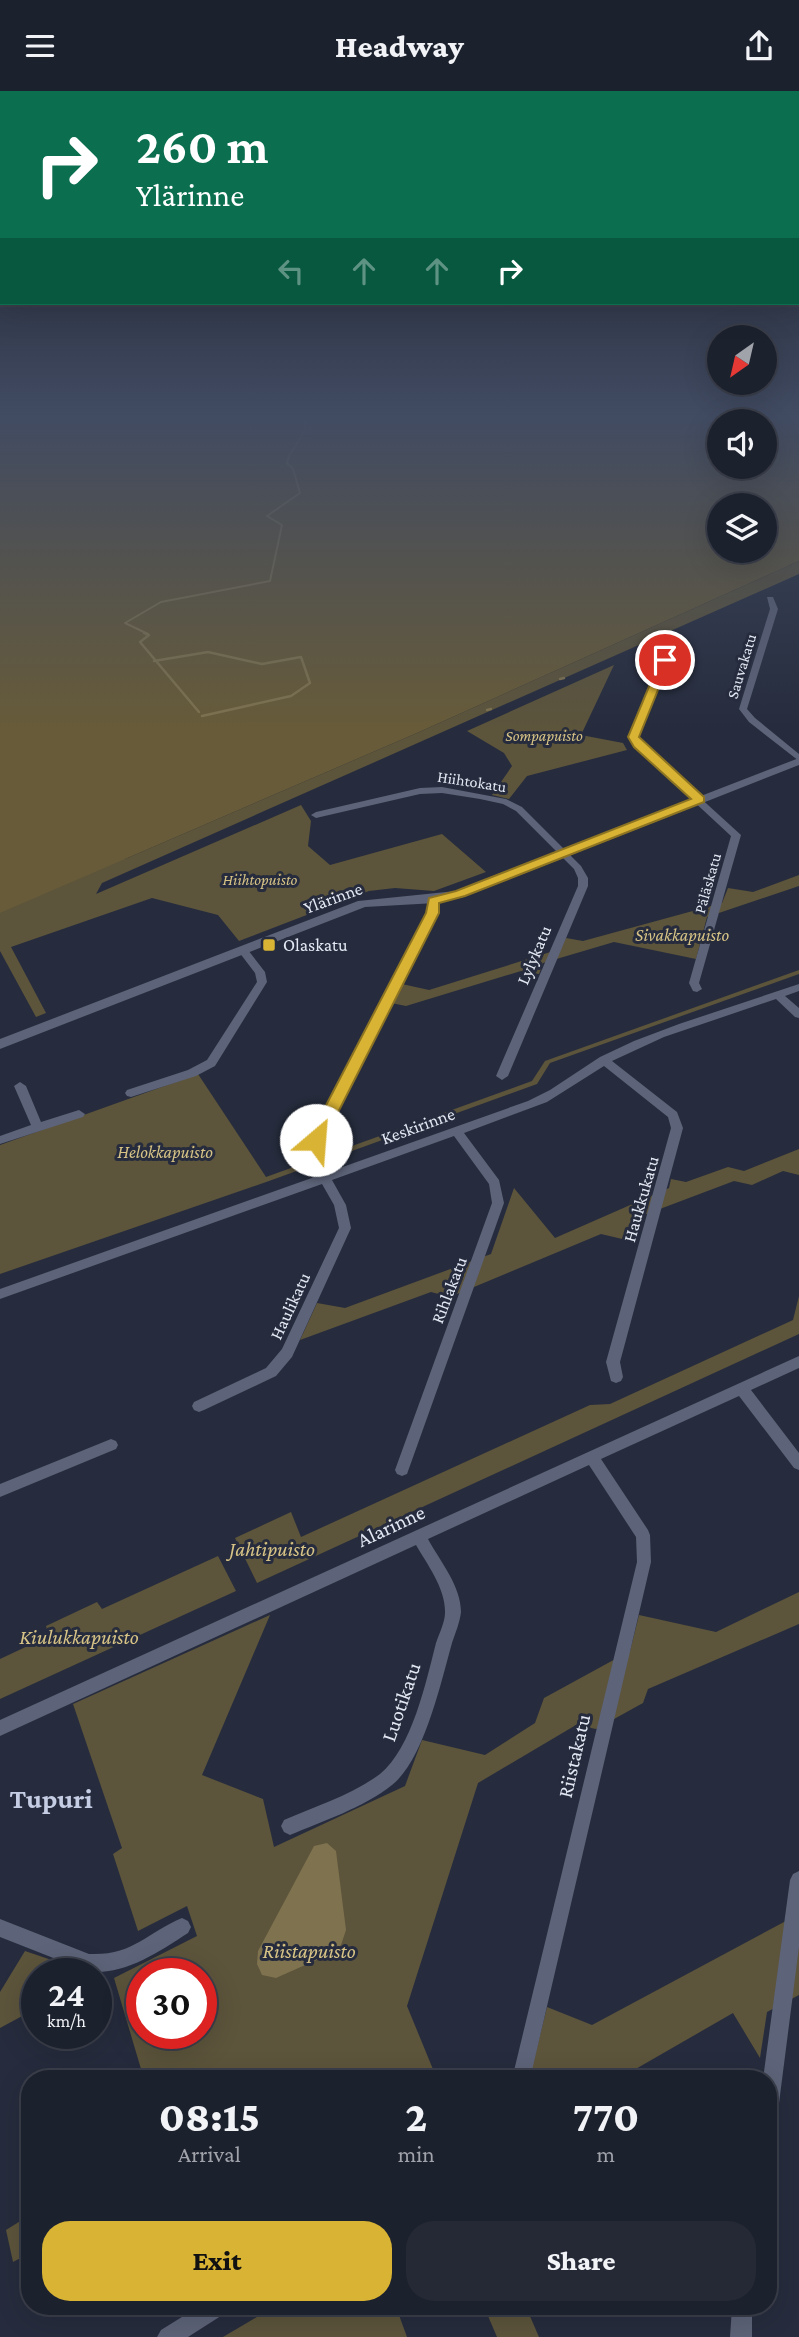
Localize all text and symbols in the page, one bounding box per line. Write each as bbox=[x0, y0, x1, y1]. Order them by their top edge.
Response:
icon: menu bbox=[21, 27, 59, 65]
icon: share bbox=[740, 27, 778, 65]
text: Headway bbox=[335, 28, 464, 64]
icon: right bbox=[21, 119, 112, 210]
text: 260 m bbox=[136, 119, 268, 174]
text: Ylärinne bbox=[136, 177, 244, 213]
icon: left bbox=[272, 252, 310, 290]
icon: ahead bbox=[345, 252, 383, 290]
icon: ahead bbox=[418, 252, 456, 290]
icon: right bbox=[491, 252, 529, 290]
north arrow bbox=[707, 325, 777, 395]
map controls bbox=[707, 325, 777, 563]
button: sound bbox=[707, 409, 777, 479]
button: layers bbox=[707, 493, 777, 563]
pin bbox=[635, 630, 695, 690]
street label: Sauvakatu bbox=[724, 631, 760, 701]
icon: arrive bbox=[646, 641, 684, 679]
park label: Sompapuisto bbox=[505, 727, 583, 745]
street label: Hiihtokatu bbox=[436, 768, 508, 795]
street label: Päläskatu bbox=[691, 851, 724, 915]
park label: Hiihtopuisto bbox=[223, 871, 298, 889]
street label: Ylärinne bbox=[301, 878, 365, 918]
street label: Lylykatu bbox=[513, 922, 556, 988]
park label: Sivakkapuisto bbox=[635, 925, 729, 945]
place label: Olaskatu bbox=[283, 935, 348, 955]
marker: Olaskatu bbox=[261, 937, 277, 953]
position arrow bbox=[279, 1103, 353, 1177]
street label: Keskirinne bbox=[379, 1103, 458, 1149]
park label: Helokkapuisto bbox=[117, 1142, 213, 1162]
street label: Haukkukatu bbox=[619, 1153, 663, 1244]
street label: Rihlakatu bbox=[427, 1253, 471, 1326]
street label: Haulikatu bbox=[266, 1269, 314, 1343]
street label: Alarinne bbox=[353, 1500, 429, 1552]
park label: Jahtipuisto bbox=[225, 1537, 315, 1561]
park label: Kiulukkapuisto bbox=[19, 1625, 139, 1649]
street label: Luotikatu bbox=[376, 1659, 426, 1745]
street label: Riistakatu bbox=[553, 1712, 595, 1800]
district label: Tupuri bbox=[9, 1783, 93, 1814]
park label: Riistapuisto bbox=[262, 1939, 356, 1963]
speed limit sign: 30 bbox=[126, 1958, 217, 2049]
text: 24 bbox=[48, 1975, 85, 2014]
text: km/h bbox=[47, 2011, 86, 2031]
text: 08:15 bbox=[159, 2093, 260, 2140]
text: 2 bbox=[405, 2093, 427, 2140]
text: 770 bbox=[572, 2093, 639, 2140]
text: Arrival bbox=[178, 2141, 241, 2167]
text: min bbox=[398, 2141, 435, 2167]
text: m bbox=[597, 2141, 615, 2167]
button: Exit bbox=[42, 2221, 392, 2301]
button: Share bbox=[406, 2221, 756, 2301]

